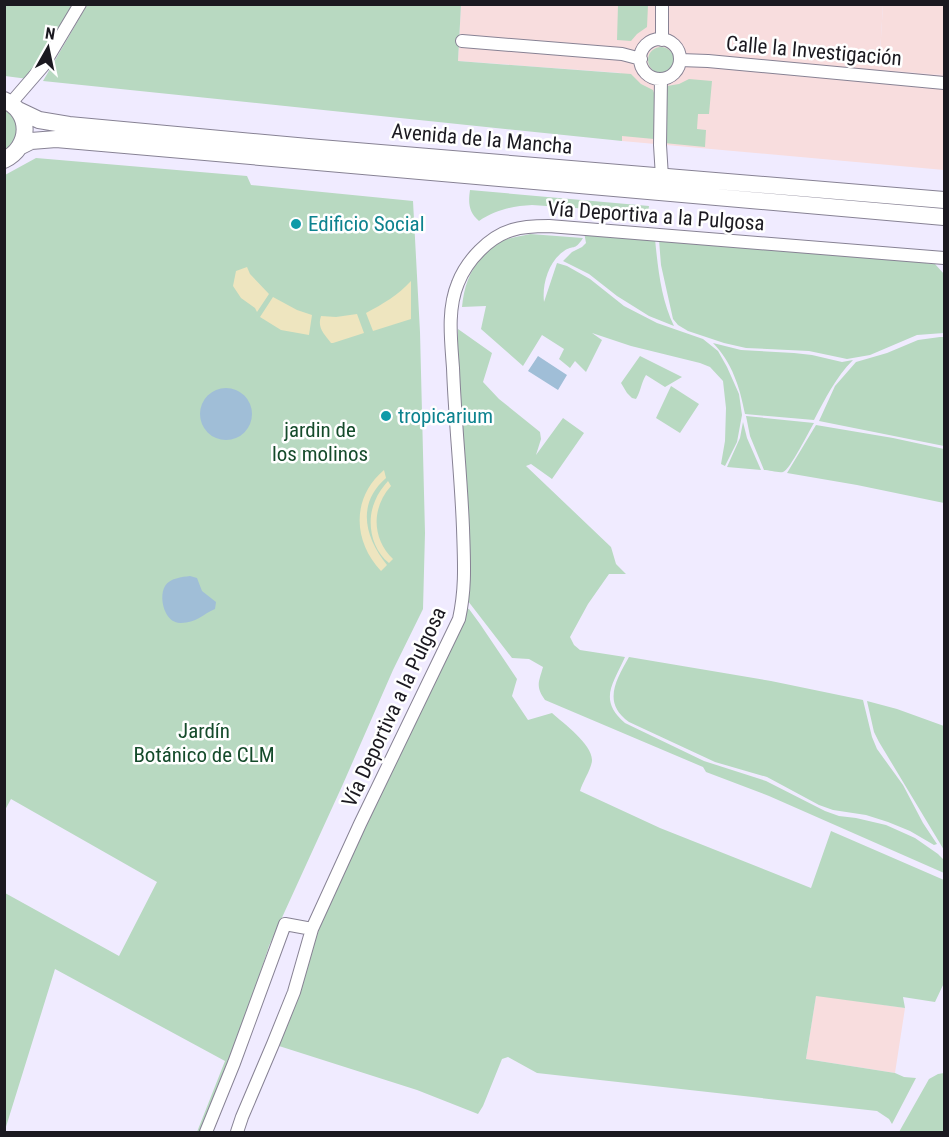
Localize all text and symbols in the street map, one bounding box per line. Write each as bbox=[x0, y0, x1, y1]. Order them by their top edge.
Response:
north arrow bbox=[18, 18, 78, 78]
text: N bbox=[44, 24, 57, 44]
street label: Calle la Investigación bbox=[725, 31, 903, 71]
street label: Avenida de la Mancha bbox=[391, 119, 573, 159]
street label: Vía Deportiva a la Pulgosa bbox=[547, 196, 765, 236]
place label: Edificio Social bbox=[308, 212, 424, 236]
marker: Edificio Social bbox=[289, 217, 303, 231]
place label: tropicarium bbox=[398, 404, 493, 428]
marker: tropicarium bbox=[379, 409, 393, 423]
park label: jardin de los molinos bbox=[272, 418, 368, 466]
street label: Vía Deportiva a la Pulgosa bbox=[337, 603, 451, 811]
park label: Jardín Botánico de CLM bbox=[133, 719, 275, 767]

